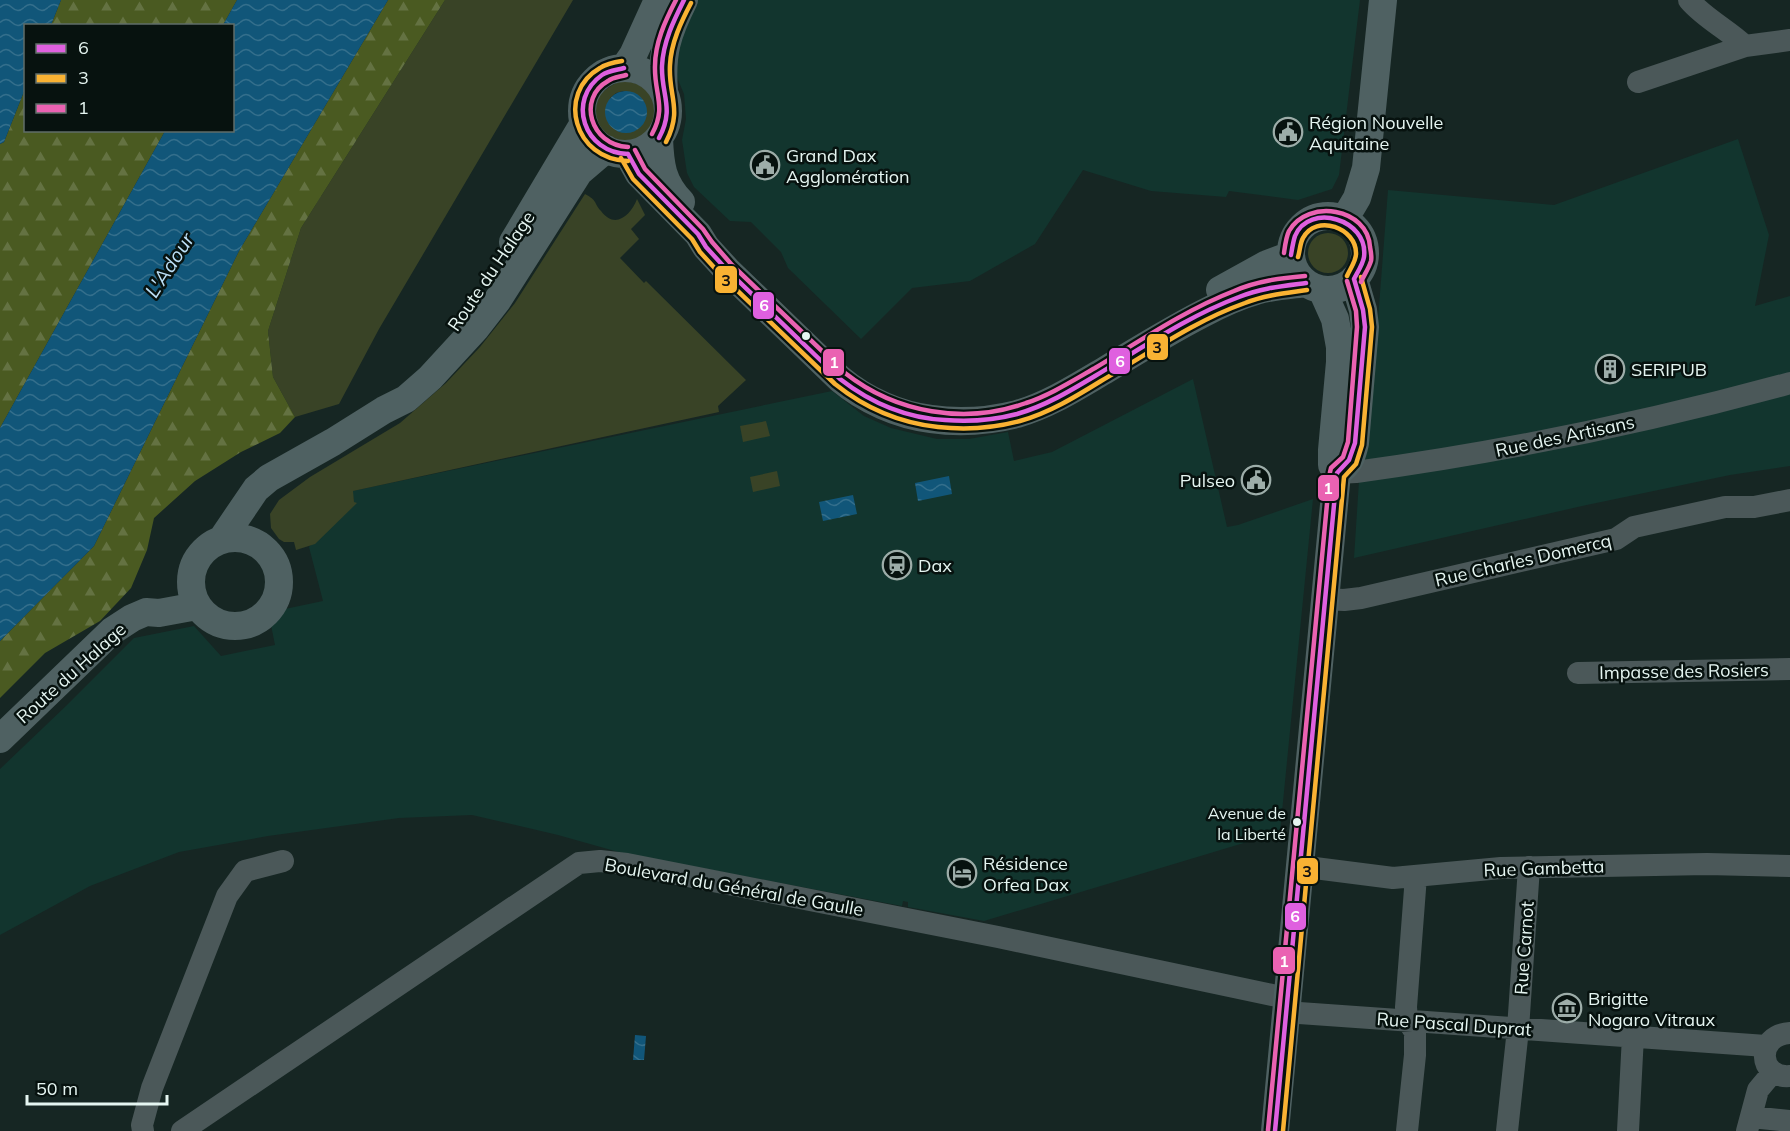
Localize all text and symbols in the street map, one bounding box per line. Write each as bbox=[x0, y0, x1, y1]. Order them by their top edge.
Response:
legend bbox=[24, 24, 234, 132]
text: 6 bbox=[78, 36, 89, 59]
text: 3 bbox=[78, 66, 89, 89]
text: 1 bbox=[78, 96, 89, 119]
place label: Région Nouvelle Aquitaine bbox=[1309, 111, 1443, 155]
public building icon: Région Nouvelle Aquitaine bbox=[1272, 116, 1304, 148]
place label: Grand Dax Agglomération bbox=[786, 144, 910, 188]
public building icon: Grand Dax Agglomération bbox=[749, 149, 781, 181]
street label: Route du Halage bbox=[442, 207, 540, 335]
water label: L'Adour bbox=[139, 227, 200, 302]
line badge: 3 bbox=[714, 265, 738, 294]
text: 3 bbox=[721, 270, 731, 290]
line badge: 6 bbox=[752, 291, 775, 320]
text: 6 bbox=[759, 295, 769, 315]
unlabelled marker bbox=[800, 330, 812, 342]
line badge: 3 bbox=[1146, 333, 1169, 361]
text: 3 bbox=[1152, 337, 1162, 357]
line badge: 6 bbox=[1108, 347, 1131, 375]
line badge: 1 bbox=[822, 348, 845, 377]
text: 6 bbox=[1115, 351, 1125, 371]
text: 1 bbox=[829, 352, 839, 372]
building icon: SERIPUB bbox=[1594, 353, 1626, 385]
place label: SERIPUB bbox=[1631, 358, 1707, 381]
street label: Rue des Artisans bbox=[1493, 410, 1637, 462]
public building icon: Pulseo bbox=[1240, 464, 1272, 496]
place label: Pulseo bbox=[1180, 469, 1235, 492]
line badge: 1 bbox=[1317, 474, 1340, 502]
text: 1 bbox=[1323, 478, 1333, 498]
street label: Rue Charles Domercq bbox=[1432, 528, 1614, 592]
station icon: Dax bbox=[881, 549, 913, 581]
place label: Dax bbox=[918, 554, 952, 577]
street label: Route du Halage bbox=[11, 618, 131, 728]
street label: Impasse des Rosiers bbox=[1599, 658, 1769, 684]
place label: Avenue de la Liberté bbox=[1208, 803, 1286, 844]
marker: Avenue de la Liberté bbox=[1291, 816, 1303, 828]
place label: Résidence Orfea Dax bbox=[983, 852, 1069, 896]
street label: Boulevard du Général de Gaulle bbox=[603, 853, 865, 921]
street label: Rue Gambetta bbox=[1483, 854, 1605, 882]
hotel icon: Résidence Orfea Dax bbox=[946, 857, 978, 889]
line badge: 3 bbox=[1296, 857, 1319, 885]
text: 3 bbox=[1302, 861, 1312, 881]
street label: Rue Carnot bbox=[1509, 900, 1539, 996]
line badge: 6 bbox=[1284, 902, 1307, 931]
text: 6 bbox=[1290, 906, 1300, 926]
line badge: 1 bbox=[1272, 946, 1296, 975]
text: 1 bbox=[1279, 951, 1289, 971]
place label: Brigitte Nogaro Vitraux bbox=[1588, 987, 1716, 1031]
museum icon: Brigitte Nogaro Vitraux bbox=[1551, 992, 1583, 1024]
street label: Rue Pascal Duprat bbox=[1376, 1007, 1532, 1041]
scale bar bbox=[27, 1068, 166, 1106]
text: 50 m bbox=[36, 1077, 78, 1100]

